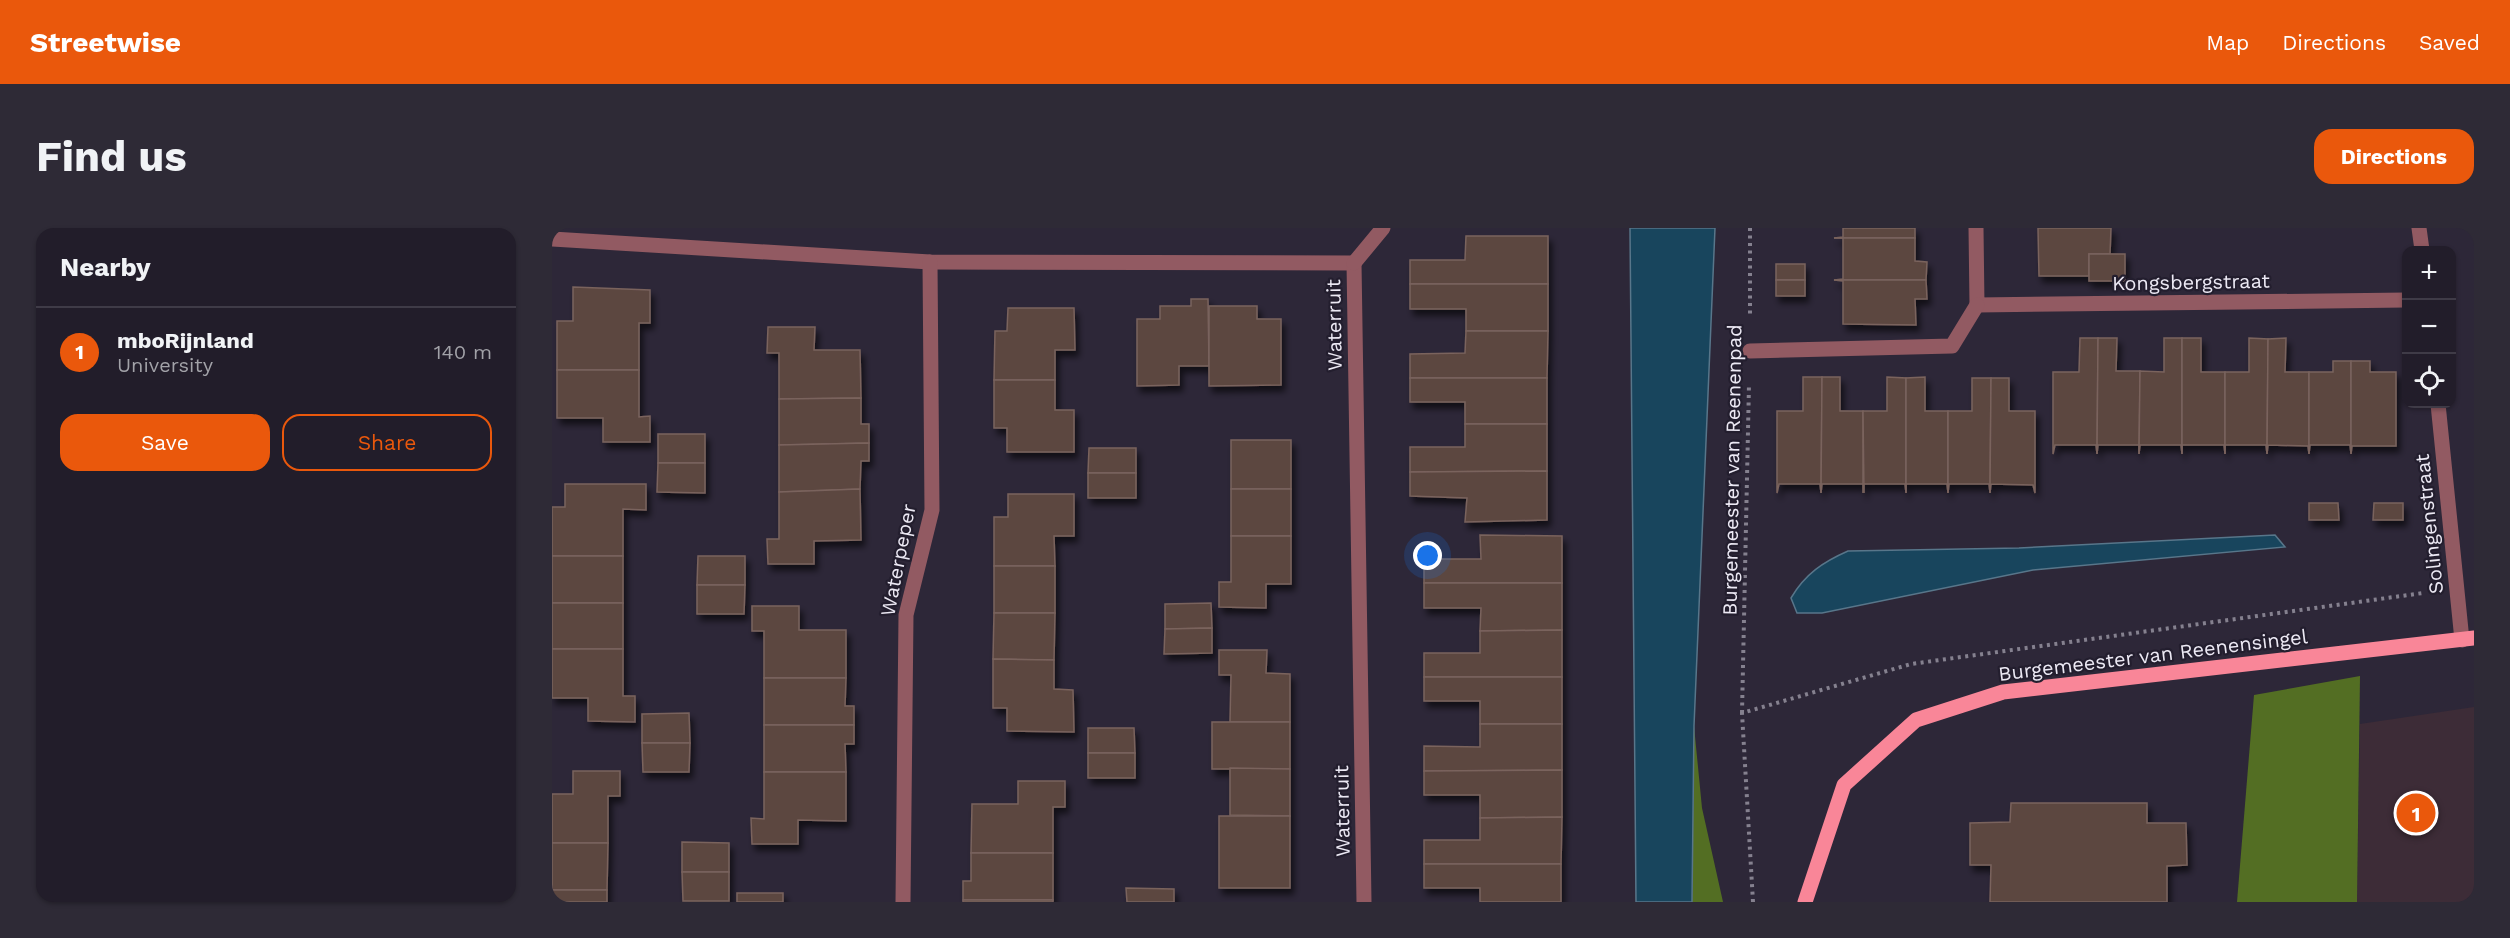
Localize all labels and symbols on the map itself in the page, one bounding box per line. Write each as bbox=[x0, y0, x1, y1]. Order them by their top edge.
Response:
street label: Kongsbergstraat bbox=[2112, 269, 2271, 295]
street label: Waterruit bbox=[1321, 278, 1347, 371]
street label: Burgemeester van Reenenpad bbox=[1717, 324, 1747, 616]
street label: Solingenstraat bbox=[2410, 452, 2448, 595]
street label: Waterpeper bbox=[875, 502, 921, 618]
your location bbox=[1413, 541, 1442, 570]
street label: Burgemeester van Reenensingel bbox=[1997, 624, 2309, 686]
street label: Waterruit bbox=[1329, 764, 1355, 857]
pin: 1 bbox=[2396, 790, 2436, 836]

